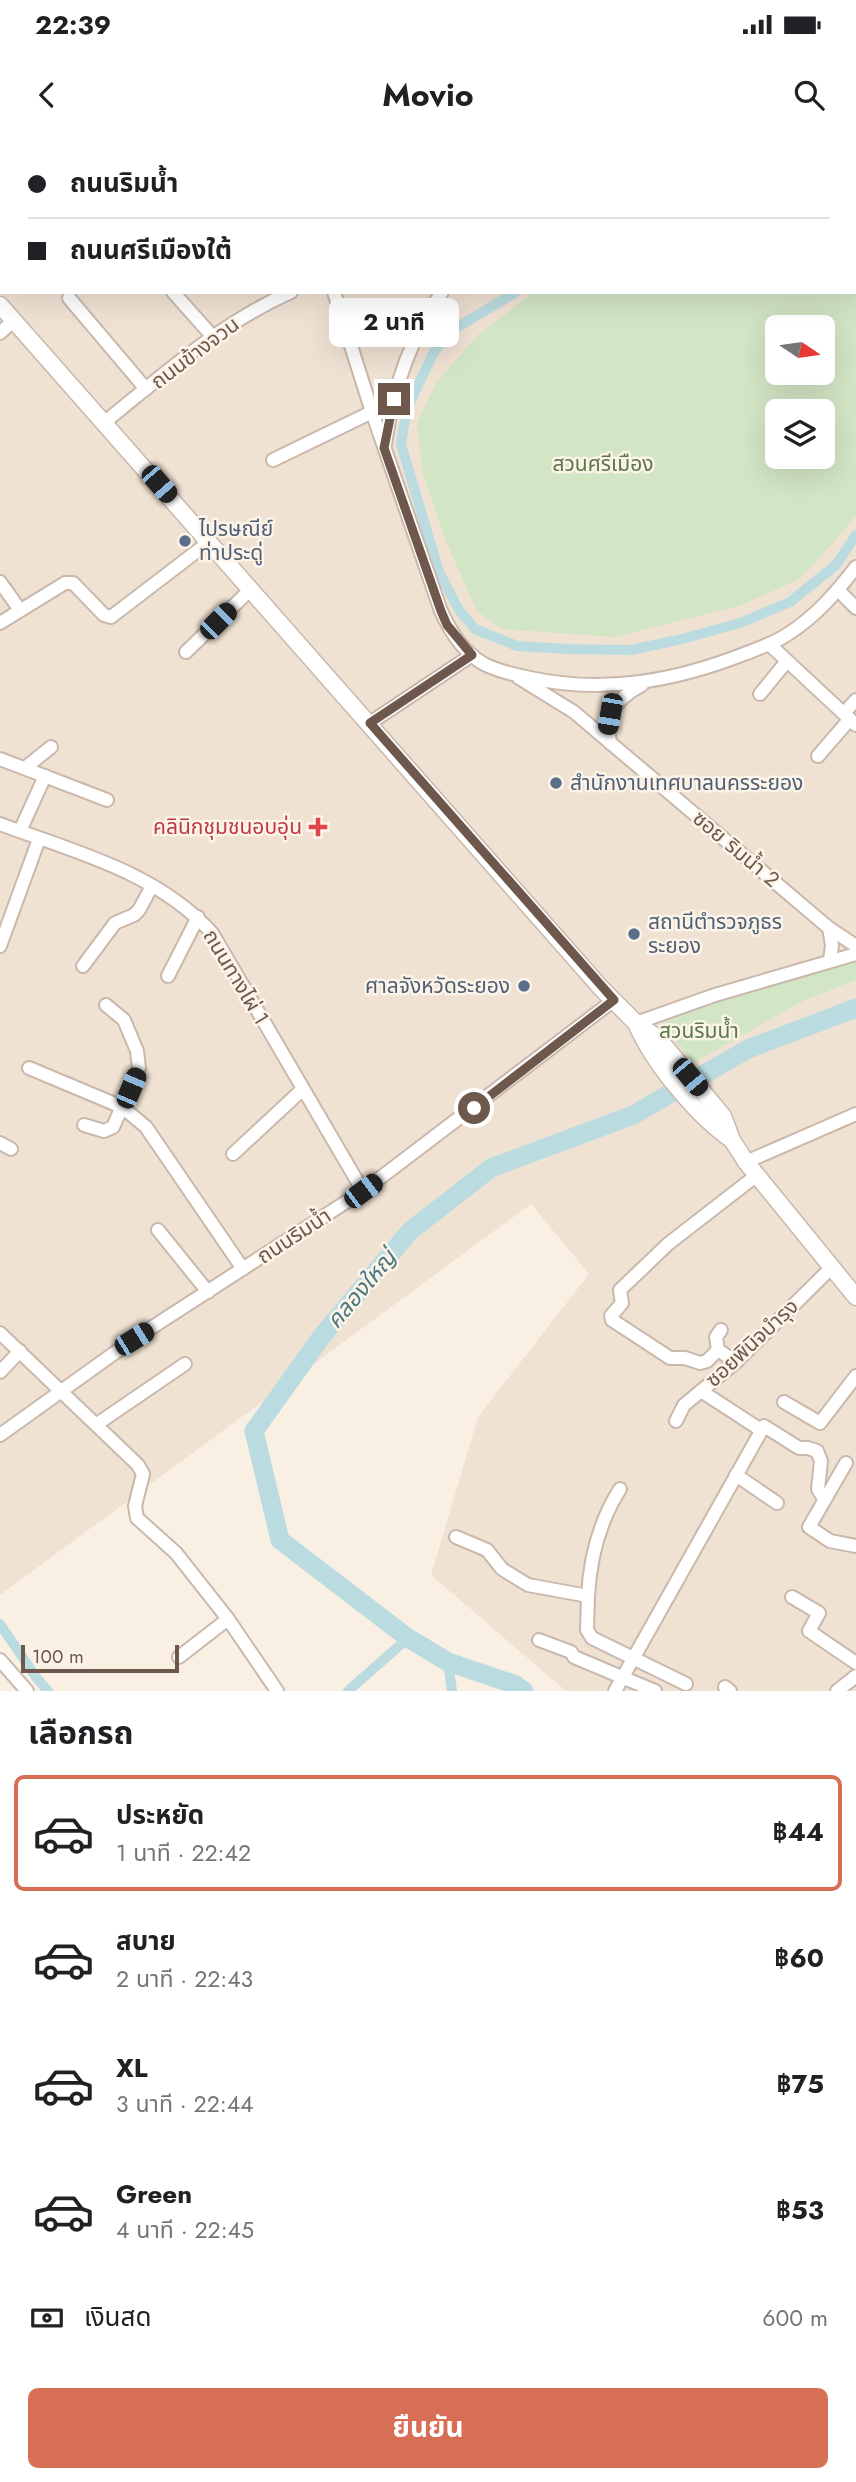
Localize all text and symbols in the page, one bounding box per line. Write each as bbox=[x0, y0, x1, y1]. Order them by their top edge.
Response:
text: 22:39 bbox=[35, 6, 111, 44]
text: Movio bbox=[382, 72, 474, 118]
icon: back bbox=[28, 76, 66, 114]
icon: search bbox=[790, 76, 828, 114]
text: ถนนริมน้ำ bbox=[70, 164, 178, 202]
text: ถนนศรีเมืองใต้ bbox=[70, 231, 232, 269]
callout: 2 นาที bbox=[329, 298, 459, 346]
text: 2 นาที bbox=[363, 305, 425, 339]
street label: ถนนข้างจวน bbox=[144, 310, 246, 396]
north arrow bbox=[765, 315, 835, 385]
map controls bbox=[765, 315, 835, 469]
route end bbox=[378, 383, 410, 415]
button: layers bbox=[765, 399, 835, 469]
park label: สวนศรีเมือง bbox=[552, 449, 654, 479]
car bbox=[138, 461, 181, 507]
place label: ไปรษณีย์ ท่าประดู่ bbox=[198, 514, 273, 568]
marker: ไปรษณีย์ ท่าประดู่ bbox=[177, 533, 193, 549]
car bbox=[196, 599, 241, 643]
car bbox=[597, 691, 624, 737]
place label: สำนักงานเทศบาลนครระยอง bbox=[570, 768, 803, 798]
marker: สำนักงานเทศบาลนครระยอง bbox=[548, 775, 564, 791]
street label: ซอย ริมน้ำ 2 bbox=[686, 804, 786, 894]
place label: คลินิกชุมชนอบอุ่น bbox=[153, 812, 302, 842]
marker: คลินิกชุมชนอบอุ่น bbox=[308, 817, 328, 837]
place label: สถานีตำรวจภูธร ระยอง bbox=[648, 907, 782, 961]
street label: ถนนทางไผ่ 1 bbox=[196, 924, 276, 1030]
marker: สถานีตำรวจภูธร ระยอง bbox=[626, 926, 642, 942]
place label: ศาลจังหวัดระยอง bbox=[365, 971, 510, 1001]
marker: ศาลจังหวัดระยอง bbox=[516, 978, 532, 994]
park label: สวนริมน้ำ bbox=[659, 1016, 739, 1046]
car bbox=[669, 1054, 712, 1100]
car bbox=[114, 1065, 149, 1111]
route start bbox=[458, 1092, 490, 1124]
car bbox=[340, 1170, 387, 1212]
street label: ถนนริมน้ำ bbox=[251, 1201, 337, 1271]
water label: คลองใหญ่ bbox=[318, 1240, 406, 1336]
street label: ซอยพินิจบำรุง bbox=[699, 1292, 805, 1394]
car bbox=[111, 1319, 158, 1359]
scale bar bbox=[21, 1642, 178, 1674]
text: 100 m bbox=[32, 1643, 84, 1670]
text: เลือกรถ bbox=[28, 1710, 133, 1756]
text: ประหยัด bbox=[116, 1796, 204, 1834]
icon: car bbox=[32, 1802, 95, 1865]
text: ฿44 bbox=[773, 1813, 824, 1851]
text: 1 นาที · 22:42 bbox=[116, 1836, 251, 1870]
text: สบาย bbox=[116, 1922, 176, 1960]
icon: car bbox=[32, 1928, 95, 1991]
text: ฿60 bbox=[774, 1939, 824, 1977]
text: 2 นาที · 22:43 bbox=[116, 1962, 253, 1996]
text: XL bbox=[116, 2049, 148, 2087]
icon: car bbox=[32, 2054, 95, 2117]
text: ฿75 bbox=[776, 2065, 824, 2103]
text: 3 นาที · 22:44 bbox=[116, 2087, 254, 2121]
text: Green bbox=[116, 2175, 192, 2213]
icon: car bbox=[32, 2180, 95, 2243]
text: ฿53 bbox=[776, 2191, 824, 2229]
text: 4 นาที · 22:45 bbox=[116, 2213, 254, 2247]
text: เงินสด bbox=[84, 2298, 151, 2336]
icon: cash bbox=[28, 2299, 66, 2337]
text: 600 m bbox=[762, 2301, 828, 2335]
button: ยืนยัน bbox=[28, 2388, 828, 2468]

